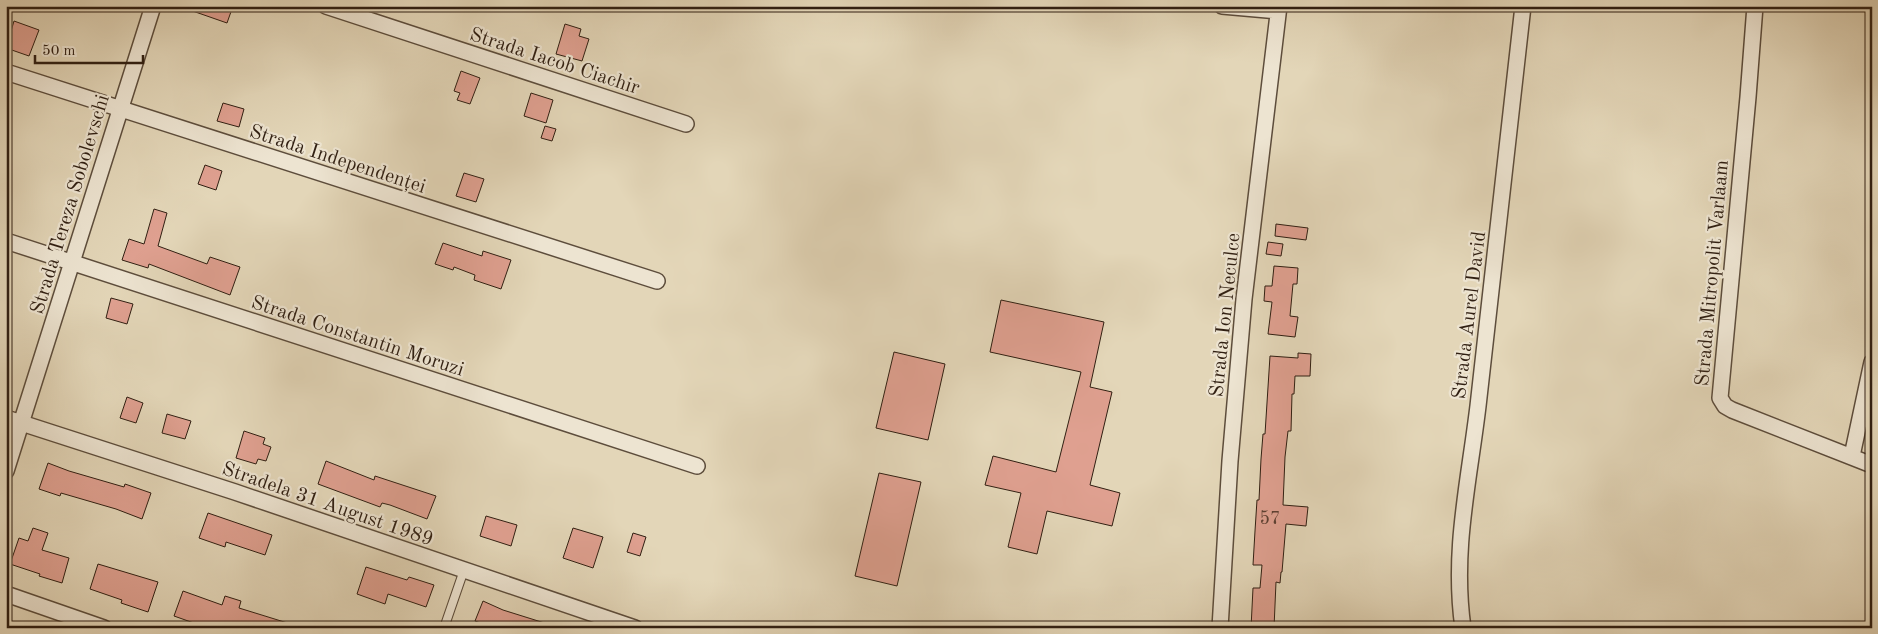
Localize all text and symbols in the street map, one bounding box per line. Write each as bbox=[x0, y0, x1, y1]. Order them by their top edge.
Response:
street label: Strada Iacob Ciachir bbox=[467, 25, 642, 99]
scale bar bbox=[35, 32, 142, 64]
text: 50 m bbox=[42, 44, 76, 59]
street label: Strada Tereza Sobolevschi bbox=[28, 92, 114, 317]
street label: Strada Independenței bbox=[247, 122, 428, 198]
street label: Strada Mitropolit Varlaam bbox=[1693, 159, 1733, 387]
street label: Strada Aurel David bbox=[1450, 230, 1490, 400]
street label: Strada Ion Neculce bbox=[1207, 232, 1245, 398]
street label: Strada Constantin Moruzi bbox=[249, 293, 466, 381]
street label: Stradela 31 August 1989 bbox=[219, 459, 436, 550]
house number: 57 bbox=[1260, 510, 1280, 528]

